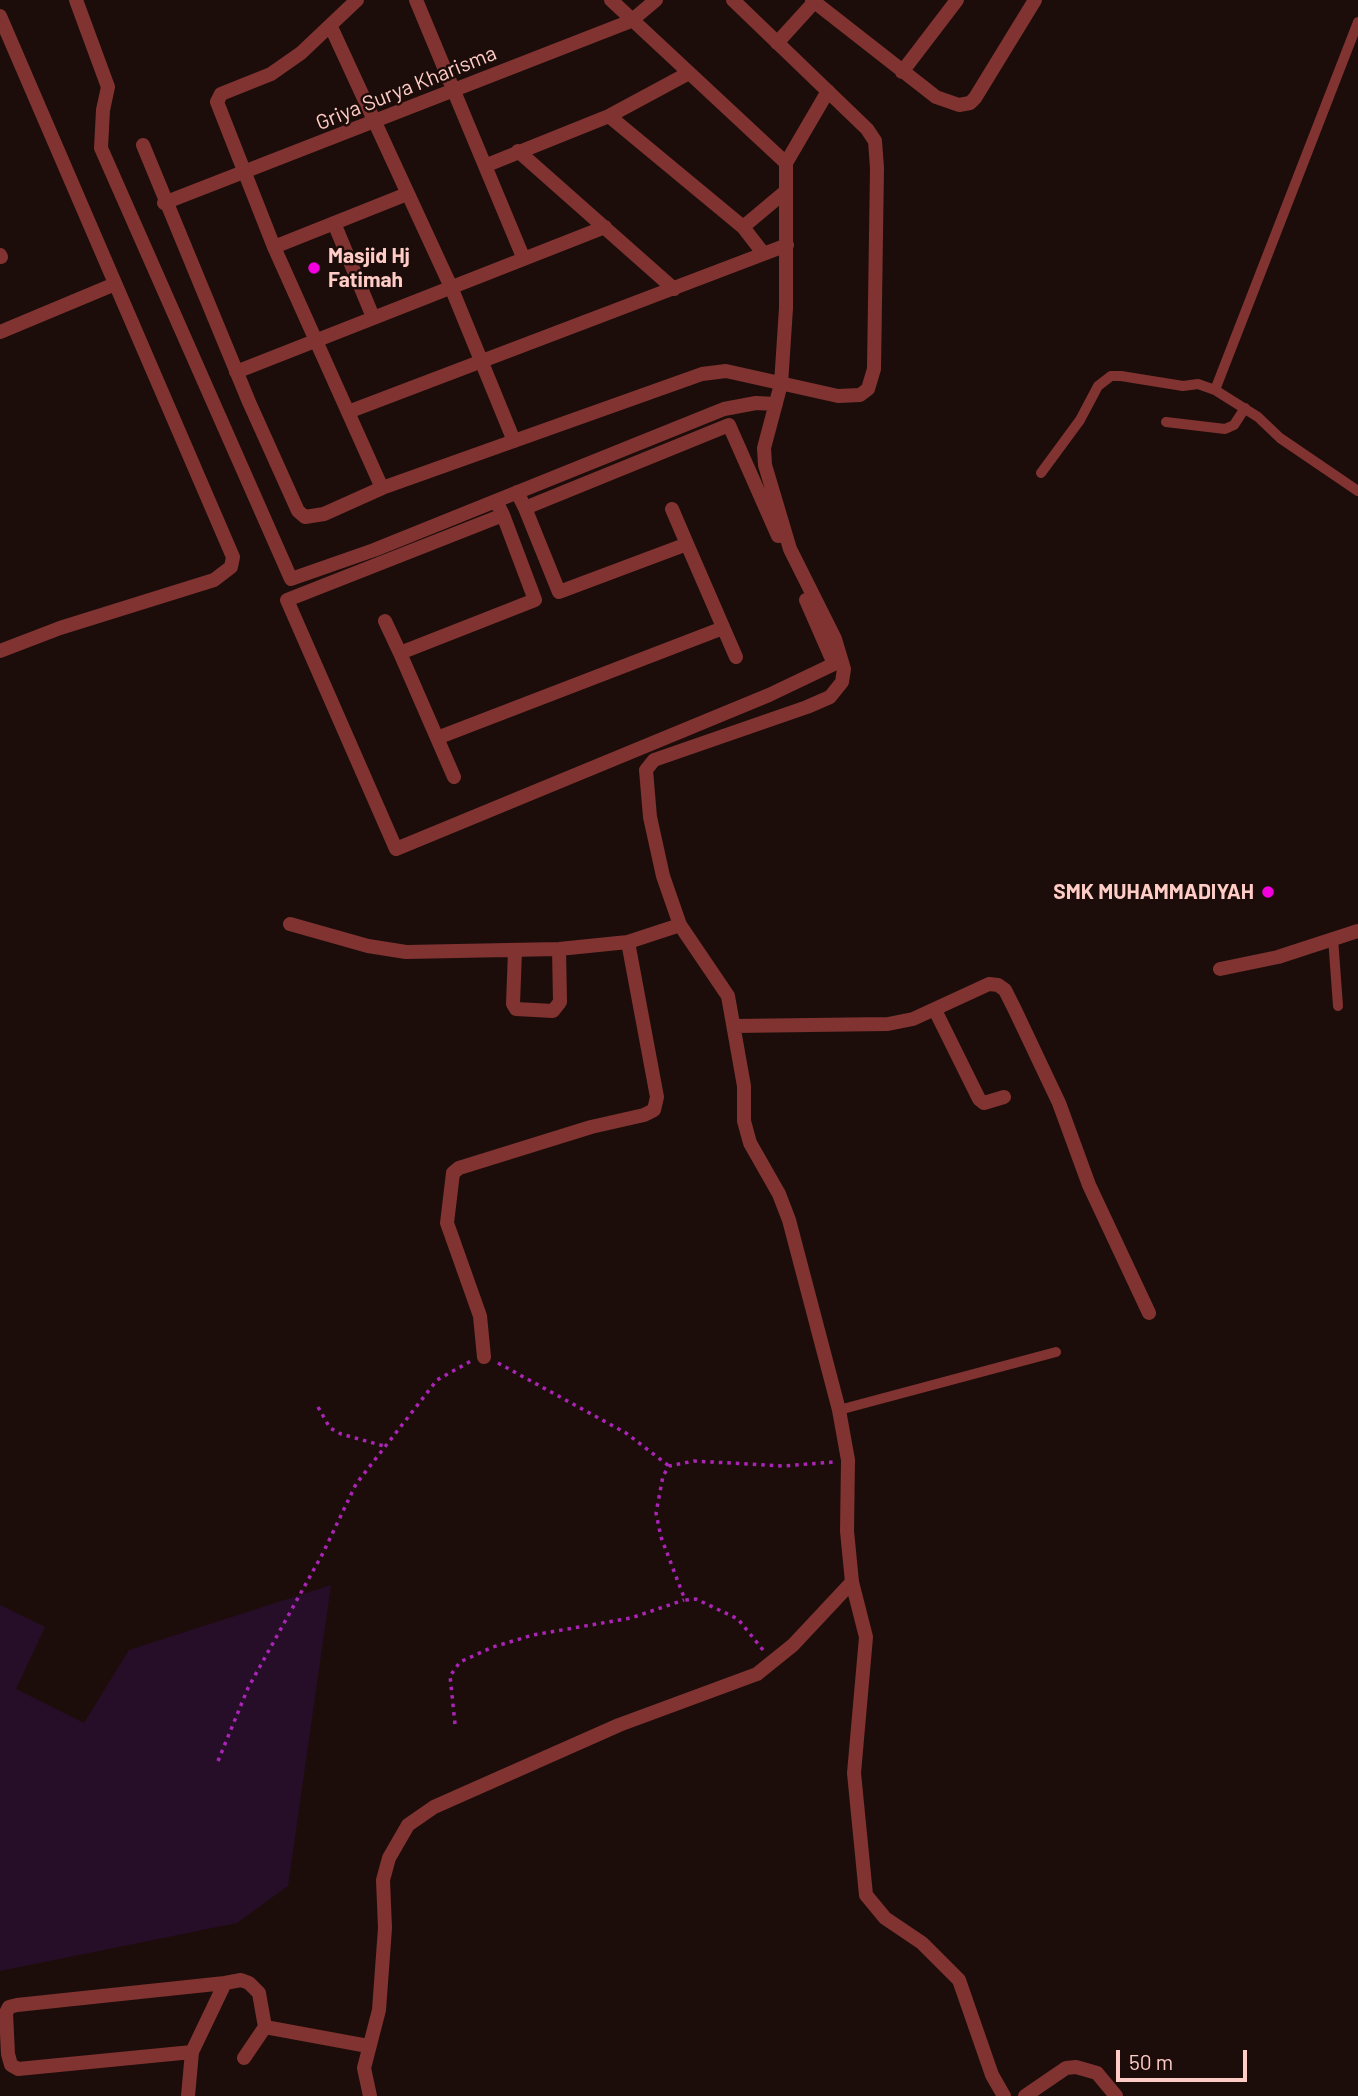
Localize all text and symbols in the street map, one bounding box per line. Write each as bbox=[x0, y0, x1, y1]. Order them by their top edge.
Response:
street label: Griya Surya Kharisma bbox=[312, 40, 500, 136]
place label: Masjid Hj Fatimah bbox=[328, 243, 410, 293]
marker: Masjid Hj Fatimah bbox=[306, 260, 322, 276]
place label: SMK MUHAMMADIYAH bbox=[1053, 879, 1254, 905]
marker: SMK MUHAMMADIYAH bbox=[1260, 884, 1276, 900]
scale bar bbox=[1120, 2036, 1251, 2080]
text: 50 m bbox=[1129, 2049, 1173, 2074]

